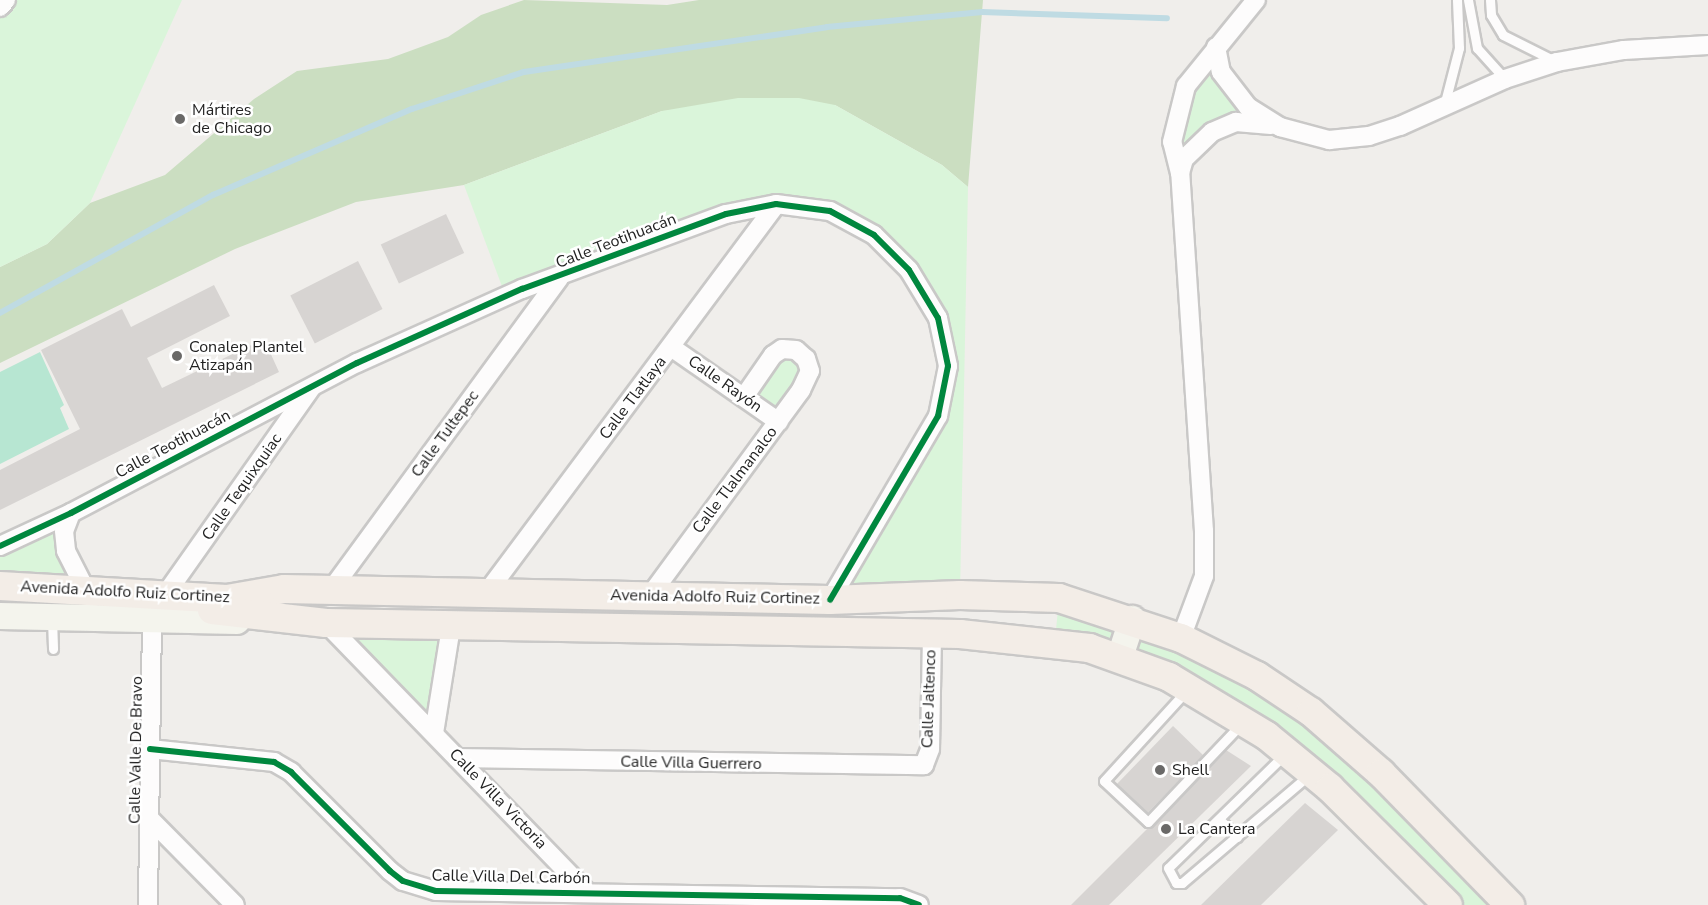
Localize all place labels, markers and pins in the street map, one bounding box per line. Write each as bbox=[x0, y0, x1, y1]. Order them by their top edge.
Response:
place label: Mártires de Chicago bbox=[192, 100, 272, 138]
marker: Mártires de Chicago bbox=[173, 112, 187, 126]
place label: Conalep Plantel Atizapán bbox=[189, 337, 303, 375]
marker: Conalep Plantel Atizapán bbox=[170, 349, 184, 363]
place label: Shell bbox=[1172, 760, 1209, 780]
marker: Shell bbox=[1153, 763, 1167, 777]
place label: La Cantera bbox=[1178, 819, 1256, 839]
marker: La Cantera bbox=[1159, 822, 1173, 836]

